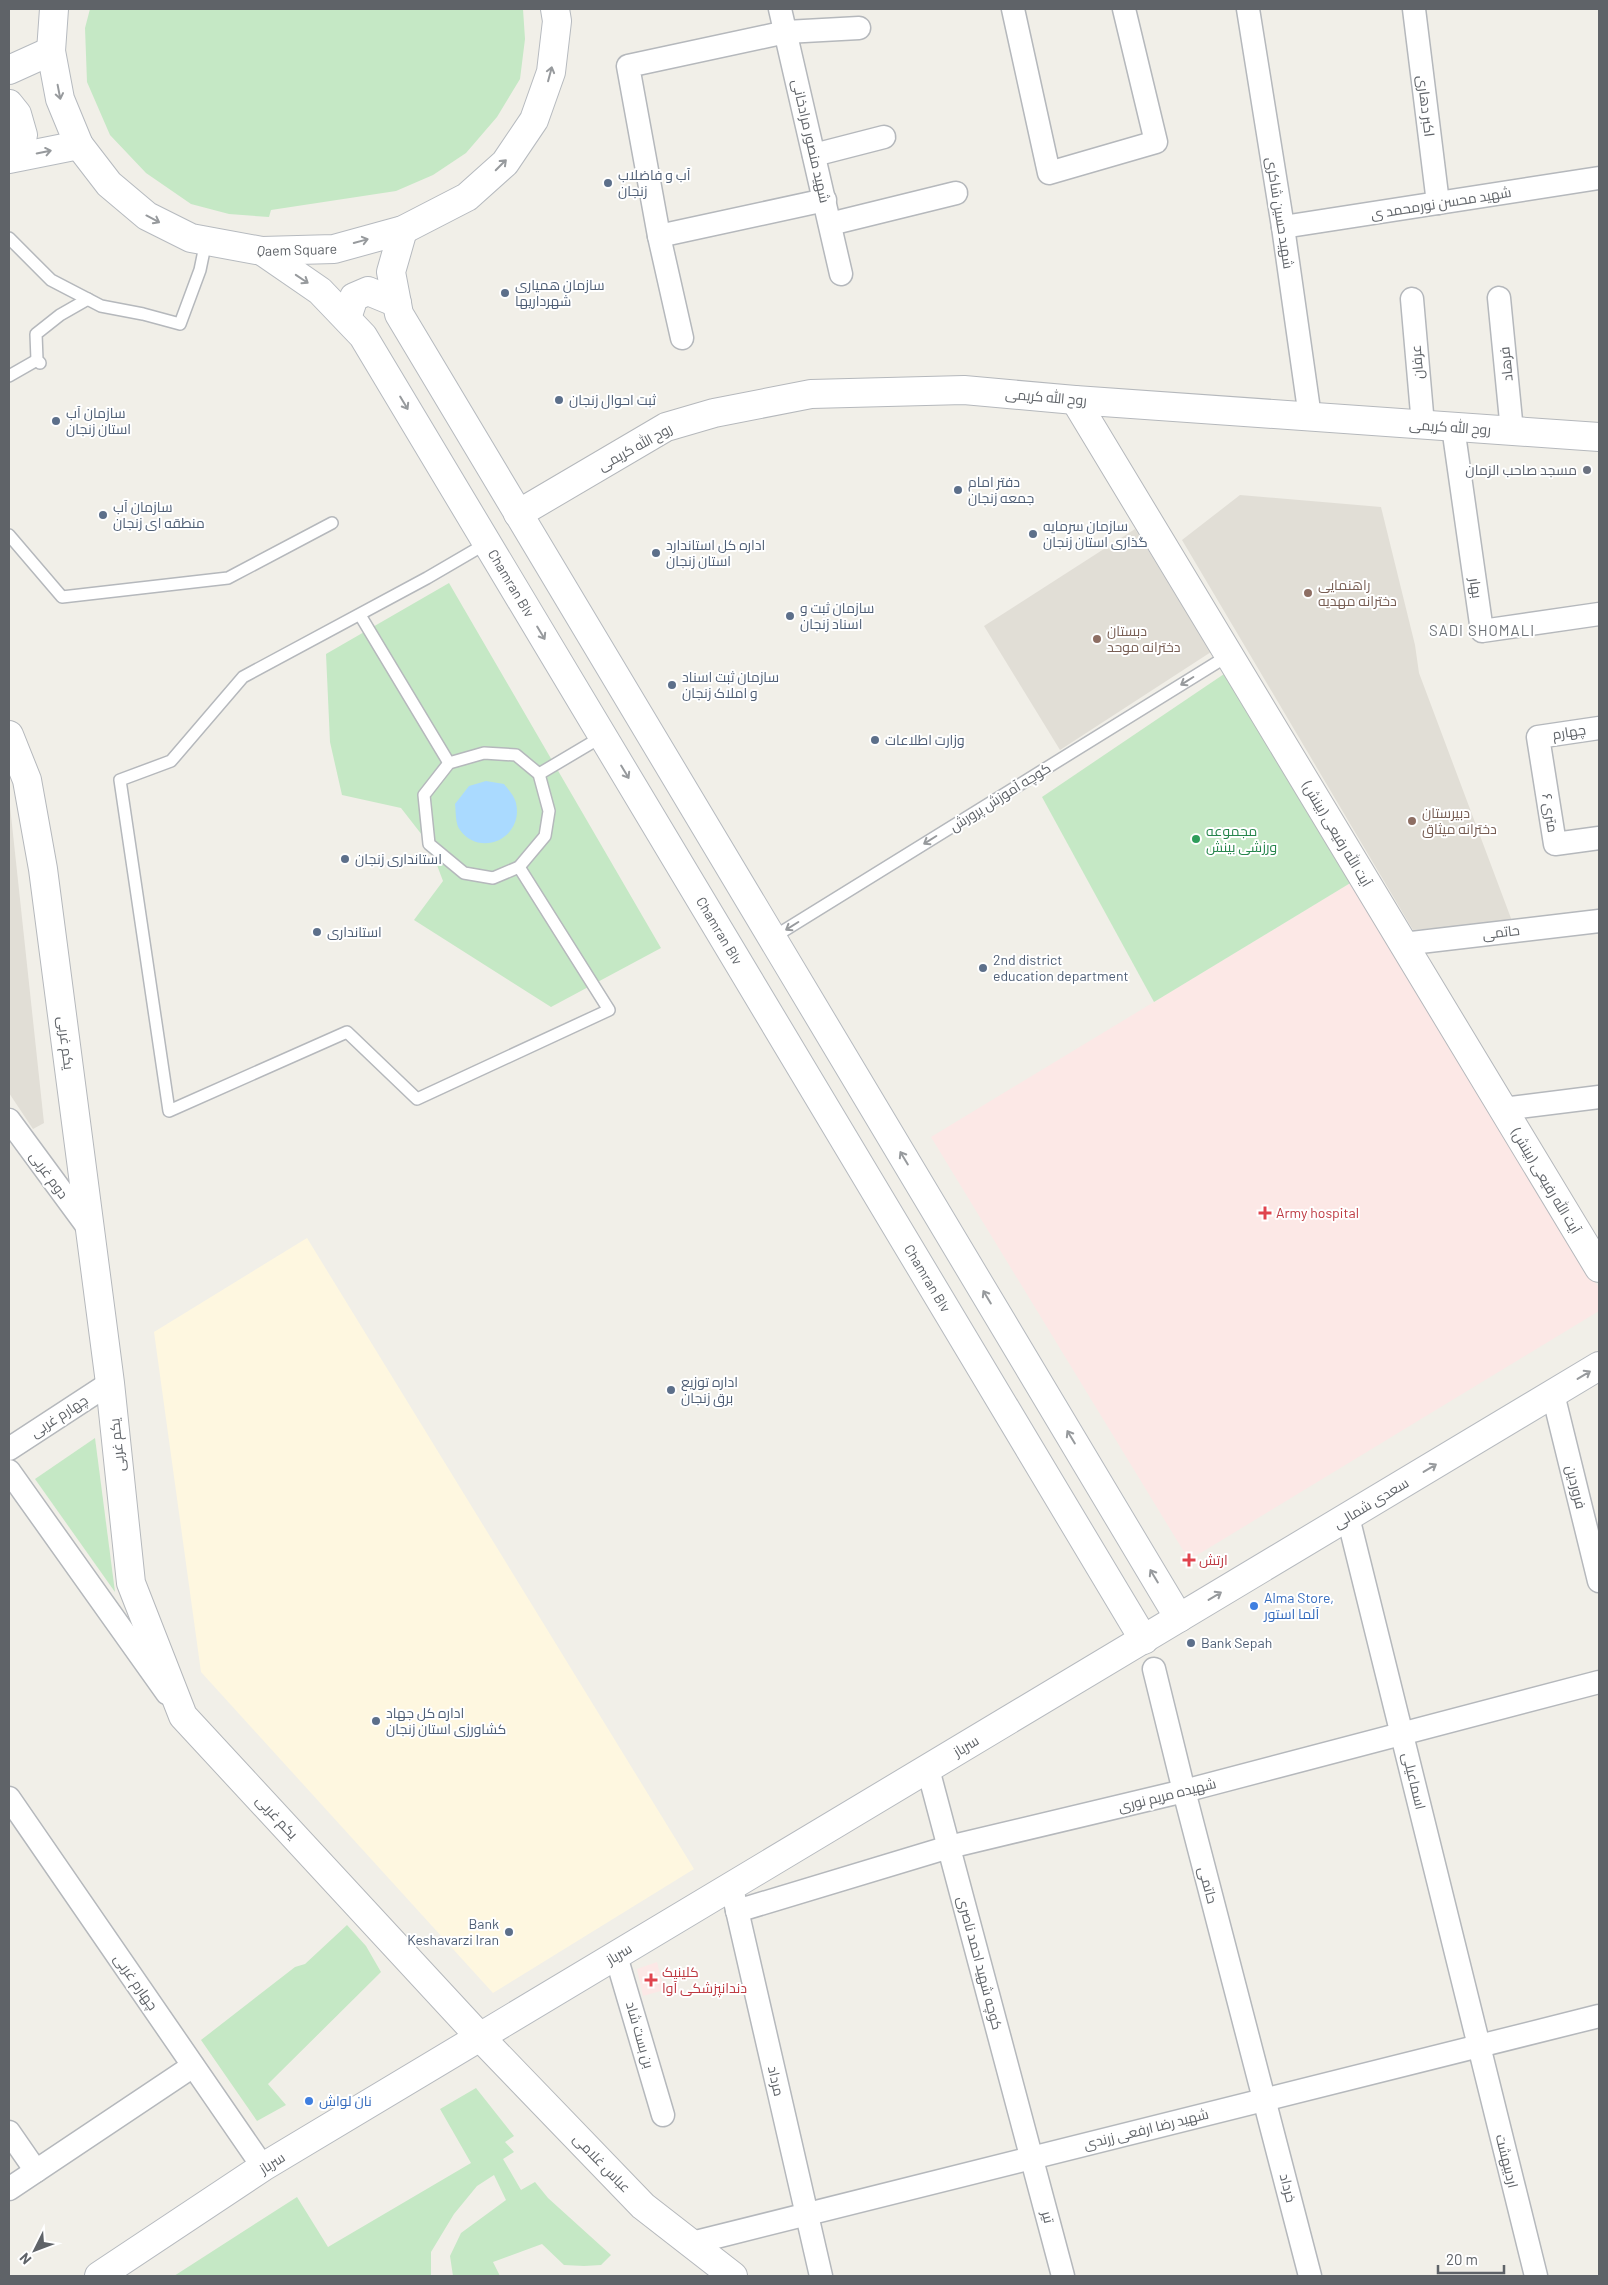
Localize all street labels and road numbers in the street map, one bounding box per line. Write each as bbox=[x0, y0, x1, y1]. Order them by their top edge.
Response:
street label: اکبر دهاری bbox=[1414, 74, 1439, 138]
street label: شهید منصور مرادخانی bbox=[789, 77, 834, 204]
street label: شهید حسین شاکری bbox=[1263, 156, 1298, 270]
street label: شهید محسن نورمحمد ی bbox=[1369, 183, 1513, 222]
street label: Qaem Square bbox=[256, 240, 337, 259]
street label: عرفان bbox=[1407, 344, 1426, 380]
street label: فرهاد bbox=[1495, 346, 1516, 382]
street label: روح الله کریمی bbox=[1004, 384, 1088, 410]
street label: روح الله کریمی bbox=[1408, 415, 1492, 439]
street label: روح الله کریمی bbox=[595, 419, 675, 475]
street label: Chamran Blv bbox=[485, 546, 539, 620]
street label: بهار bbox=[1466, 575, 1486, 599]
street label: چهارم bbox=[1551, 720, 1587, 745]
street label: کوچه آموزش پرورش bbox=[946, 759, 1054, 836]
street label: آیت الله رفیعی (بینش) bbox=[1299, 777, 1376, 890]
street label: ۶ متری bbox=[1539, 792, 1562, 834]
street label: Chamran Blv bbox=[693, 894, 747, 968]
street label: حاتمی bbox=[1481, 921, 1521, 942]
street label: یکم غربی bbox=[53, 1015, 78, 1071]
street label: آیت الله رفیعی (بینش) bbox=[1508, 1124, 1585, 1237]
street label: دوم غربی bbox=[25, 1148, 72, 1203]
street label: Chamran Blv bbox=[901, 1241, 955, 1315]
street label: چهارم غربی bbox=[27, 1391, 92, 1442]
street label: یکم غربی bbox=[105, 1417, 130, 1473]
street label: فروردین bbox=[1563, 1463, 1590, 1510]
street label: سعدی شمالی bbox=[1330, 1473, 1411, 1532]
street label: سرباز bbox=[949, 1731, 982, 1760]
street label: اسماعیلی bbox=[1399, 1751, 1430, 1811]
street label: شهیده مریم نوری bbox=[1116, 1774, 1218, 1817]
street label: یکم غربی bbox=[251, 1791, 302, 1844]
street label: حاتمی bbox=[1195, 1865, 1222, 1905]
street label: کوچه شهید احمد ناصری bbox=[953, 1894, 1007, 2032]
street label: سرباز bbox=[602, 1939, 635, 1968]
street label: چهارم غربی bbox=[109, 1950, 162, 2014]
street label: بن بست شاد bbox=[623, 1999, 658, 2070]
street label: مرداد bbox=[765, 2064, 788, 2098]
street label: شهید رضا ارفعی زرندی bbox=[1081, 2105, 1210, 2152]
street label: عباس غلامی bbox=[570, 2130, 635, 2196]
street label: اردیبهشت bbox=[1493, 2132, 1522, 2190]
street label: سرباز bbox=[255, 2148, 288, 2177]
street label: خرداد bbox=[1277, 2172, 1300, 2204]
street label: تیر bbox=[1038, 2208, 1058, 2225]

